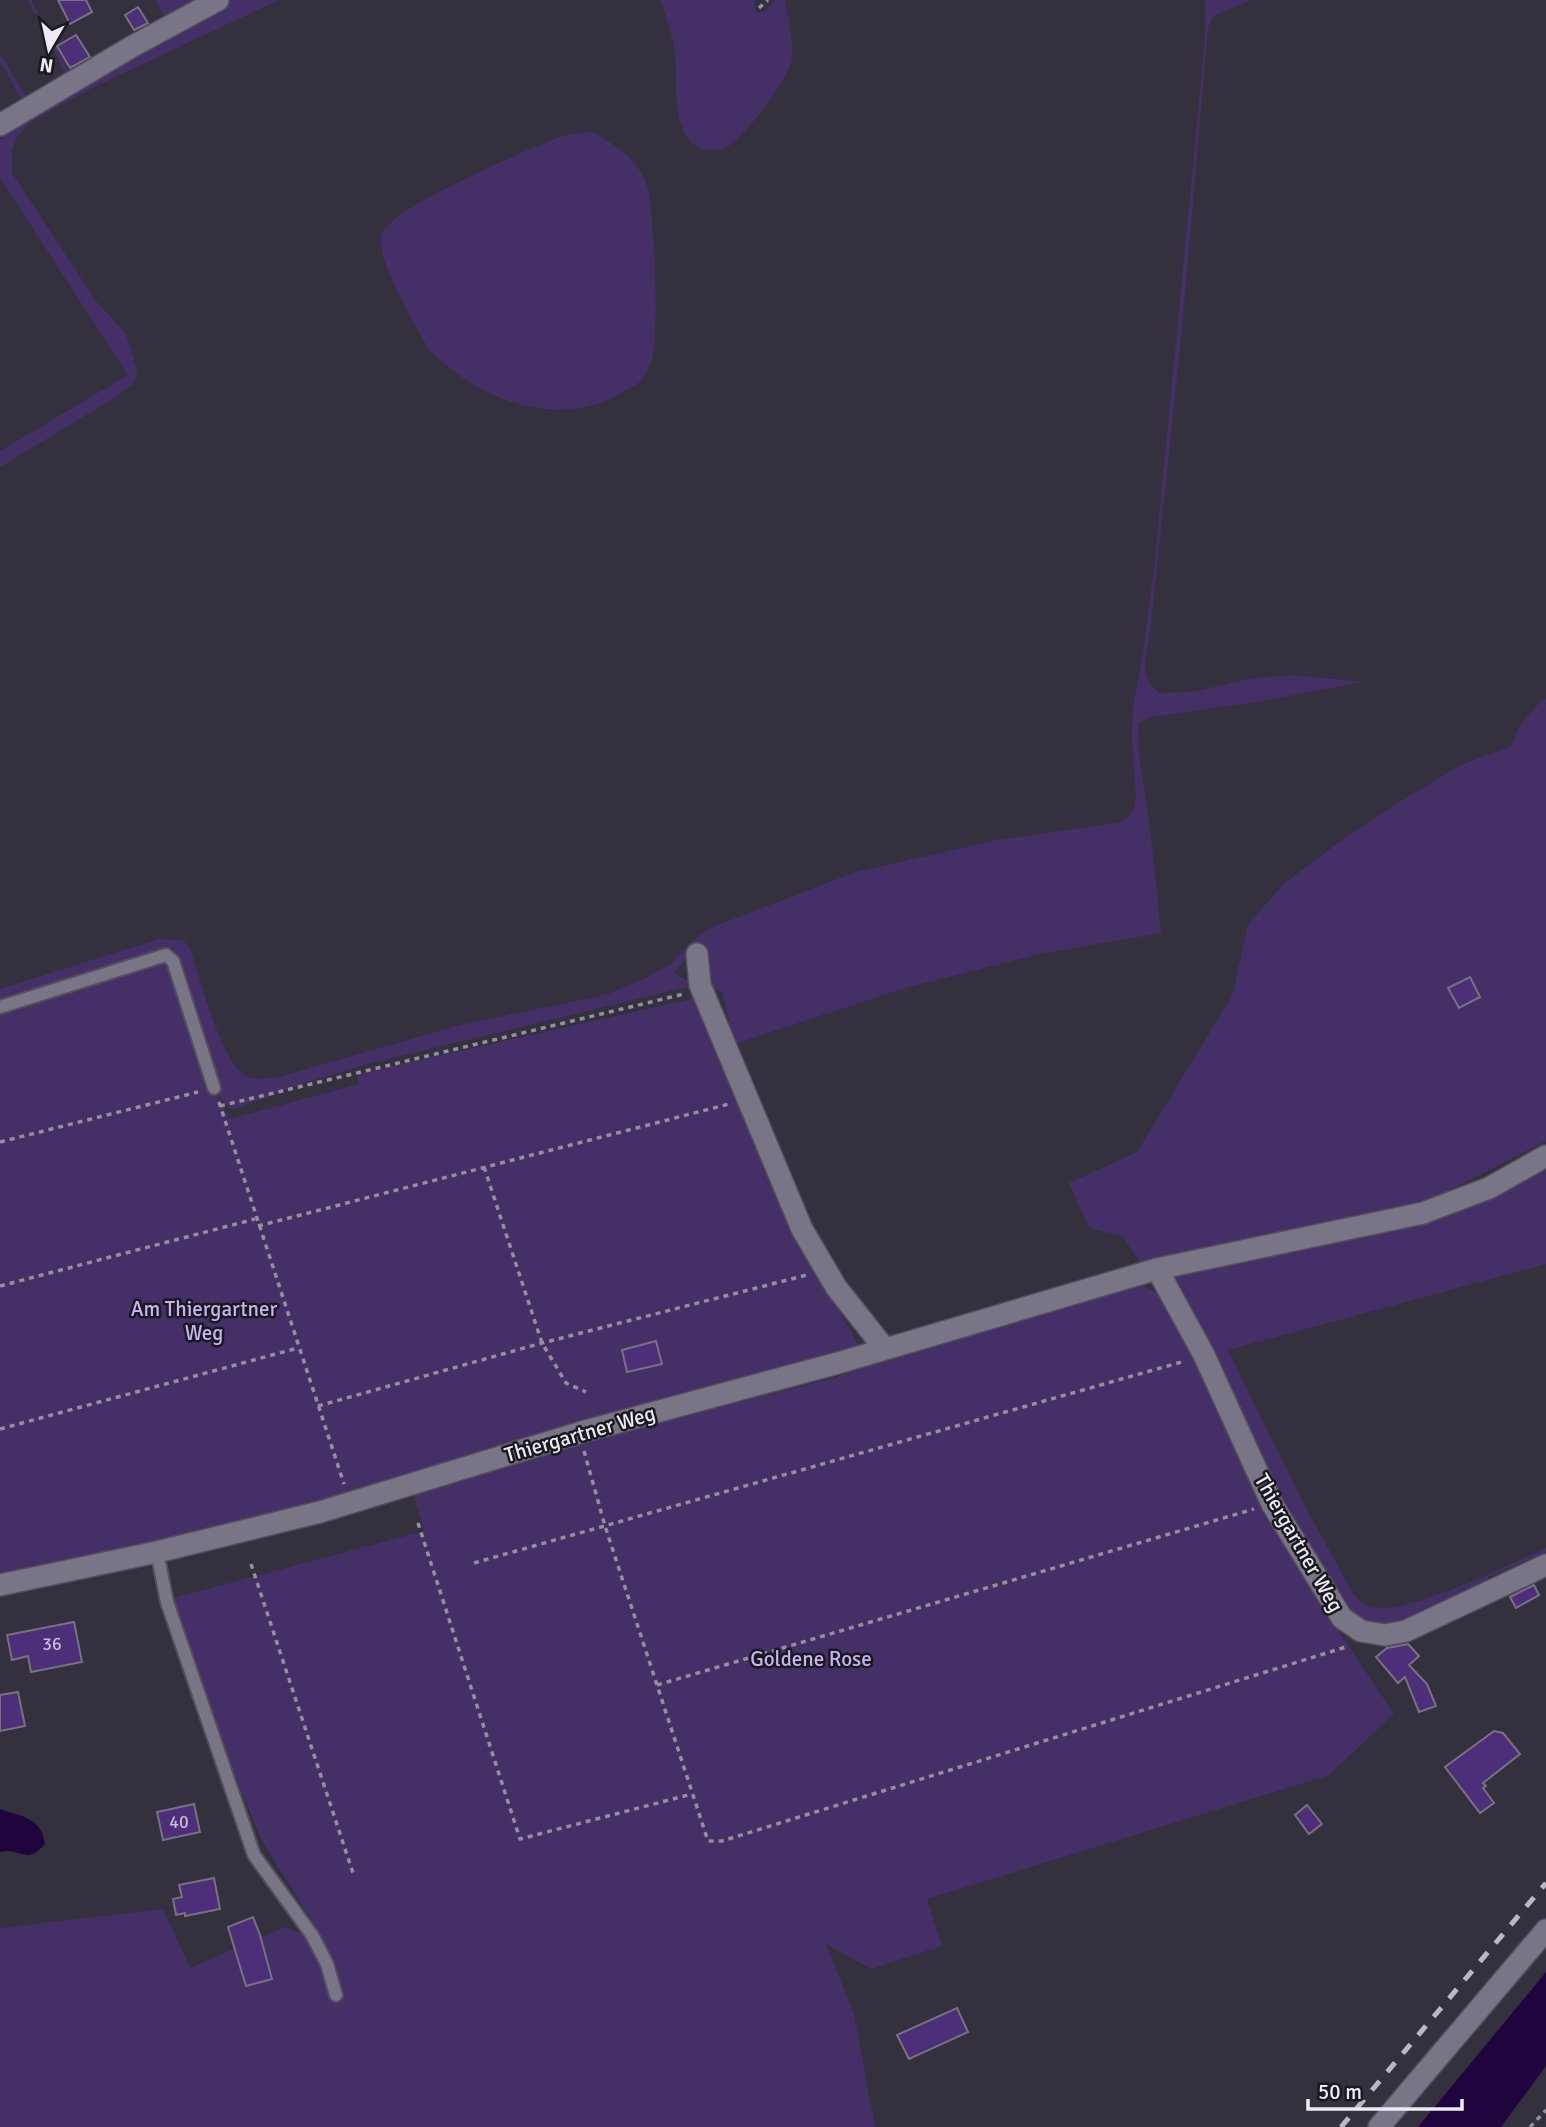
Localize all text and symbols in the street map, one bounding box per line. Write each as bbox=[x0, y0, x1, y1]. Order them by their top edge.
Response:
north arrow bbox=[14, 14, 84, 84]
text: N bbox=[38, 52, 55, 78]
park label: Am Thiergartner Weg bbox=[131, 1296, 278, 1346]
street label: Thiergartner Weg bbox=[502, 1400, 658, 1468]
street label: Thiergartner Weg bbox=[1249, 1469, 1349, 1617]
house number: 36 bbox=[42, 1633, 62, 1655]
park label: Goldene Rose bbox=[750, 1646, 872, 1672]
house number: 40 bbox=[169, 1811, 189, 1833]
scale bar bbox=[1308, 2068, 1462, 2112]
text: 50 m bbox=[1318, 2079, 1362, 2105]

